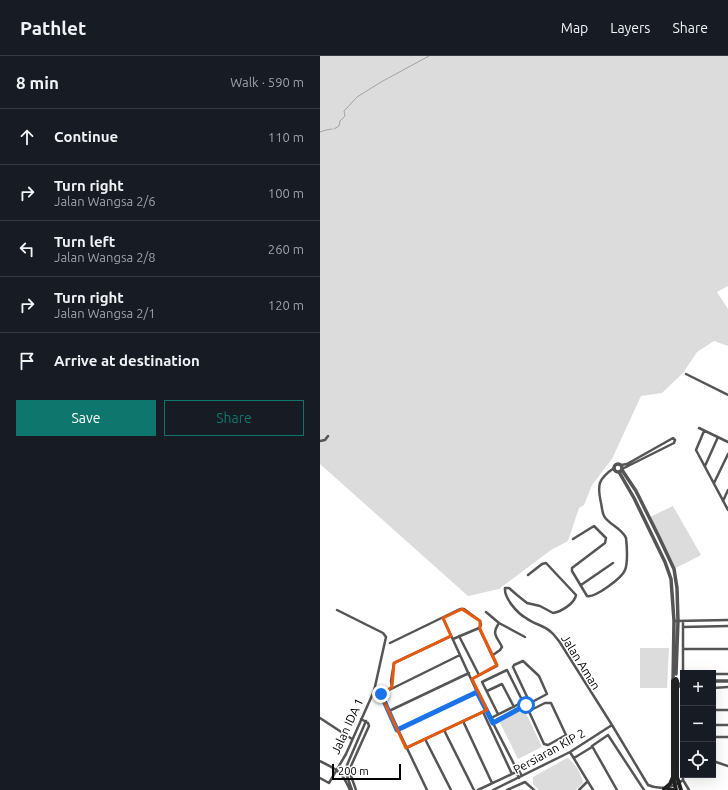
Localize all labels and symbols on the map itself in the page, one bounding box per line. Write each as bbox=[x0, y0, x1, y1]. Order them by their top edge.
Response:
street label: Jalan Aman bbox=[559, 632, 603, 692]
route end bbox=[372, 685, 390, 703]
street label: Jalan IDA 1 bbox=[328, 696, 366, 756]
route start bbox=[517, 696, 535, 714]
street label: Persiaran KIP 2 bbox=[511, 726, 587, 776]
scale bar bbox=[332, 762, 401, 781]

